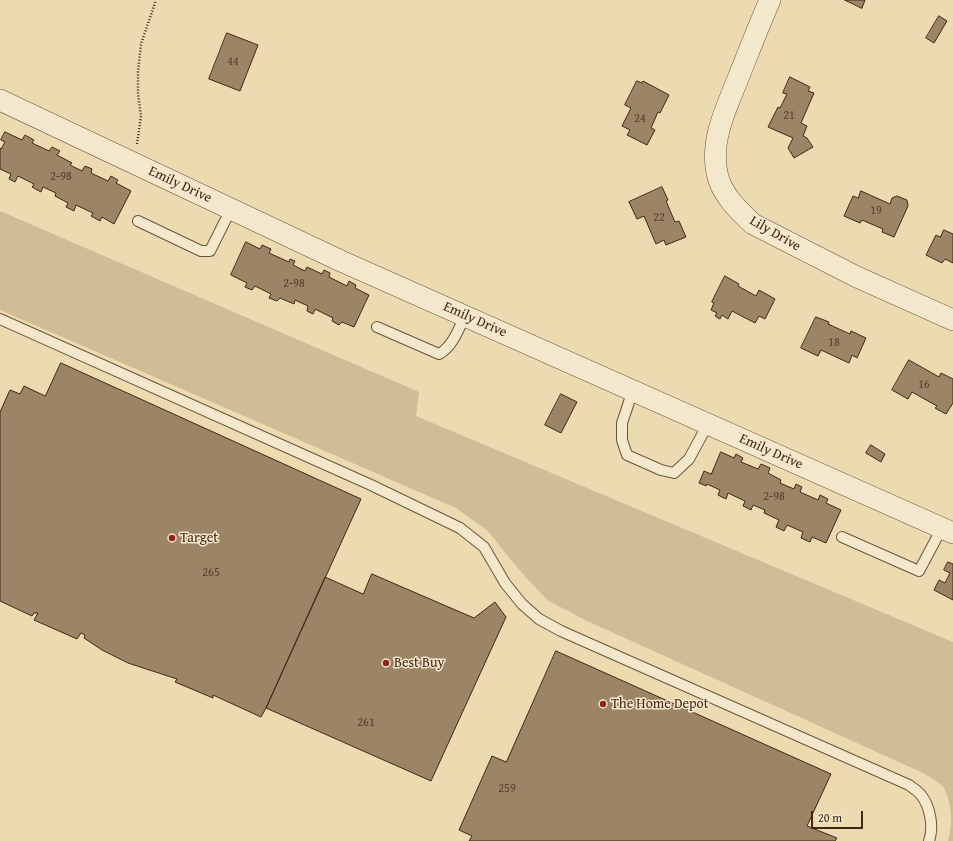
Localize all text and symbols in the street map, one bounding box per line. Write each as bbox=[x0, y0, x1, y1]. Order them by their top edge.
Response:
house number: 44 bbox=[227, 55, 239, 69]
house number: 21 bbox=[783, 109, 795, 123]
house number: 24 bbox=[634, 112, 646, 126]
street label: Emily Drive bbox=[146, 163, 214, 207]
house number: 2-98 bbox=[50, 170, 72, 184]
house number: 19 bbox=[870, 204, 882, 218]
house number: 22 bbox=[653, 211, 665, 225]
street label: Lily Drive bbox=[746, 213, 804, 255]
house number: 2-98 bbox=[283, 277, 305, 291]
street label: Emily Drive bbox=[441, 299, 509, 341]
house number: 18 bbox=[828, 336, 840, 350]
house number: 16 bbox=[918, 378, 930, 392]
street label: Emily Drive bbox=[737, 431, 805, 473]
house number: 2-98 bbox=[763, 490, 785, 504]
place label: Target bbox=[180, 530, 218, 546]
marker: Target bbox=[167, 533, 177, 543]
house number: 265 bbox=[202, 566, 220, 580]
place label: Best Buy bbox=[394, 655, 445, 671]
marker: Best Buy bbox=[381, 658, 391, 668]
place label: The Home Depot bbox=[611, 696, 709, 712]
marker: The Home Depot bbox=[598, 699, 608, 709]
house number: 261 bbox=[357, 716, 375, 730]
house number: 259 bbox=[498, 782, 516, 796]
scale bar bbox=[813, 803, 865, 829]
text: 20 m bbox=[818, 809, 842, 826]

